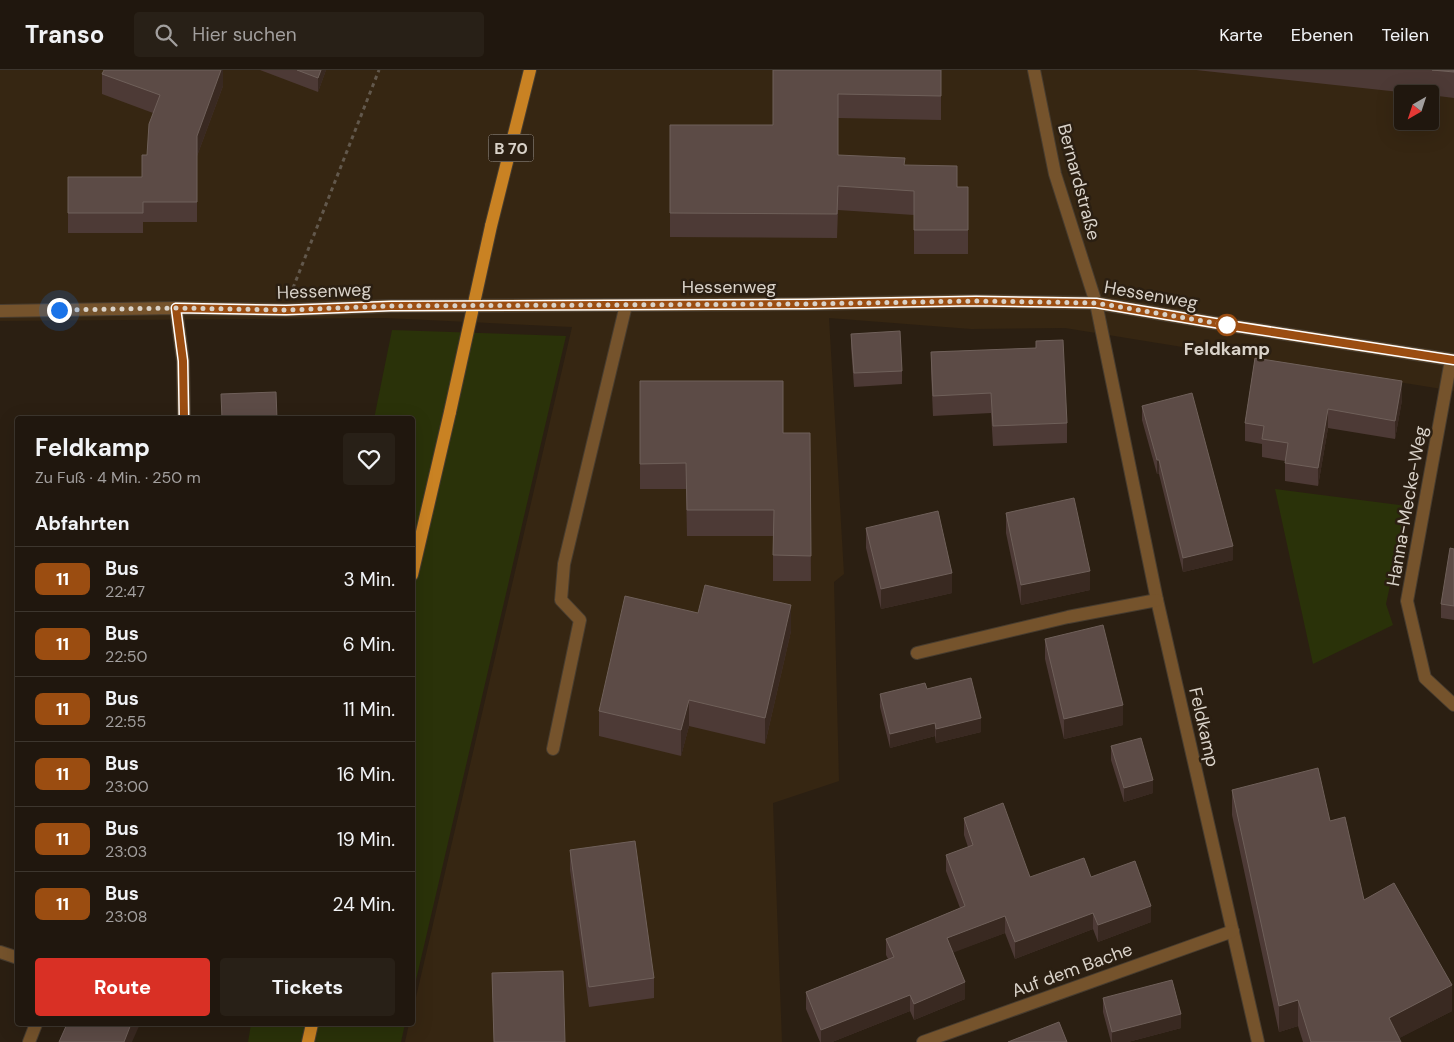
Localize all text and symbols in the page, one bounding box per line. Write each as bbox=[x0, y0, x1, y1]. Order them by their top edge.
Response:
search box bbox=[134, 12, 484, 57]
text: Transo bbox=[25, 19, 104, 50]
icon: search bbox=[152, 21, 180, 49]
text: Hier suchen bbox=[192, 22, 297, 47]
text: Karte bbox=[1219, 23, 1263, 47]
text: Ebenen bbox=[1291, 23, 1353, 47]
text: Teilen bbox=[1381, 23, 1429, 47]
north arrow bbox=[1394, 85, 1439, 130]
map controls bbox=[1394, 85, 1439, 130]
street label: Bernardstraße bbox=[1052, 121, 1106, 243]
road number: B 70 bbox=[488, 134, 534, 162]
street label: Hessenweg bbox=[682, 275, 776, 299]
street label: Hessenweg bbox=[1102, 275, 1200, 315]
street label: Hessenweg bbox=[276, 277, 372, 305]
your location bbox=[47, 298, 72, 323]
marker: Feldkamp bbox=[1216, 314, 1238, 336]
place label: Feldkamp bbox=[1184, 337, 1270, 361]
street label: Hanna-Mecke-Weg bbox=[1381, 424, 1433, 588]
text: Feldkamp bbox=[35, 432, 150, 463]
button: heart bbox=[343, 433, 395, 485]
text: Zu Fuß · 4 Min. · 250 m bbox=[35, 467, 201, 488]
text: Abfahrten bbox=[35, 511, 129, 536]
text: Bus bbox=[105, 556, 139, 581]
text: 11 bbox=[56, 567, 69, 591]
text: 3 Min. bbox=[344, 567, 395, 592]
text: 22:47 bbox=[105, 581, 145, 602]
text: Bus bbox=[105, 621, 139, 646]
text: 11 bbox=[56, 632, 69, 656]
text: 6 Min. bbox=[343, 632, 395, 657]
text: 22:50 bbox=[105, 646, 147, 667]
street label: Feldkamp bbox=[1183, 685, 1225, 769]
text: Bus bbox=[105, 686, 139, 711]
text: 11 bbox=[56, 697, 69, 721]
text: 11 Min. bbox=[343, 697, 395, 722]
text: 22:55 bbox=[105, 711, 146, 732]
text: Bus bbox=[105, 751, 139, 776]
text: 11 bbox=[56, 762, 69, 786]
text: 16 Min. bbox=[337, 762, 395, 787]
text: 23:00 bbox=[105, 776, 149, 797]
text: Bus bbox=[105, 816, 139, 841]
text: 11 bbox=[56, 827, 69, 851]
text: 19 Min. bbox=[337, 827, 395, 852]
text: 23:03 bbox=[105, 841, 147, 862]
text: Bus bbox=[105, 881, 139, 906]
text: 11 bbox=[56, 892, 69, 916]
text: 24 Min. bbox=[333, 892, 395, 917]
text: 23:08 bbox=[105, 906, 148, 927]
street label: Auf dem Bache bbox=[1008, 937, 1136, 1003]
button: Route bbox=[35, 958, 210, 1016]
button: Tickets bbox=[220, 958, 395, 1016]

